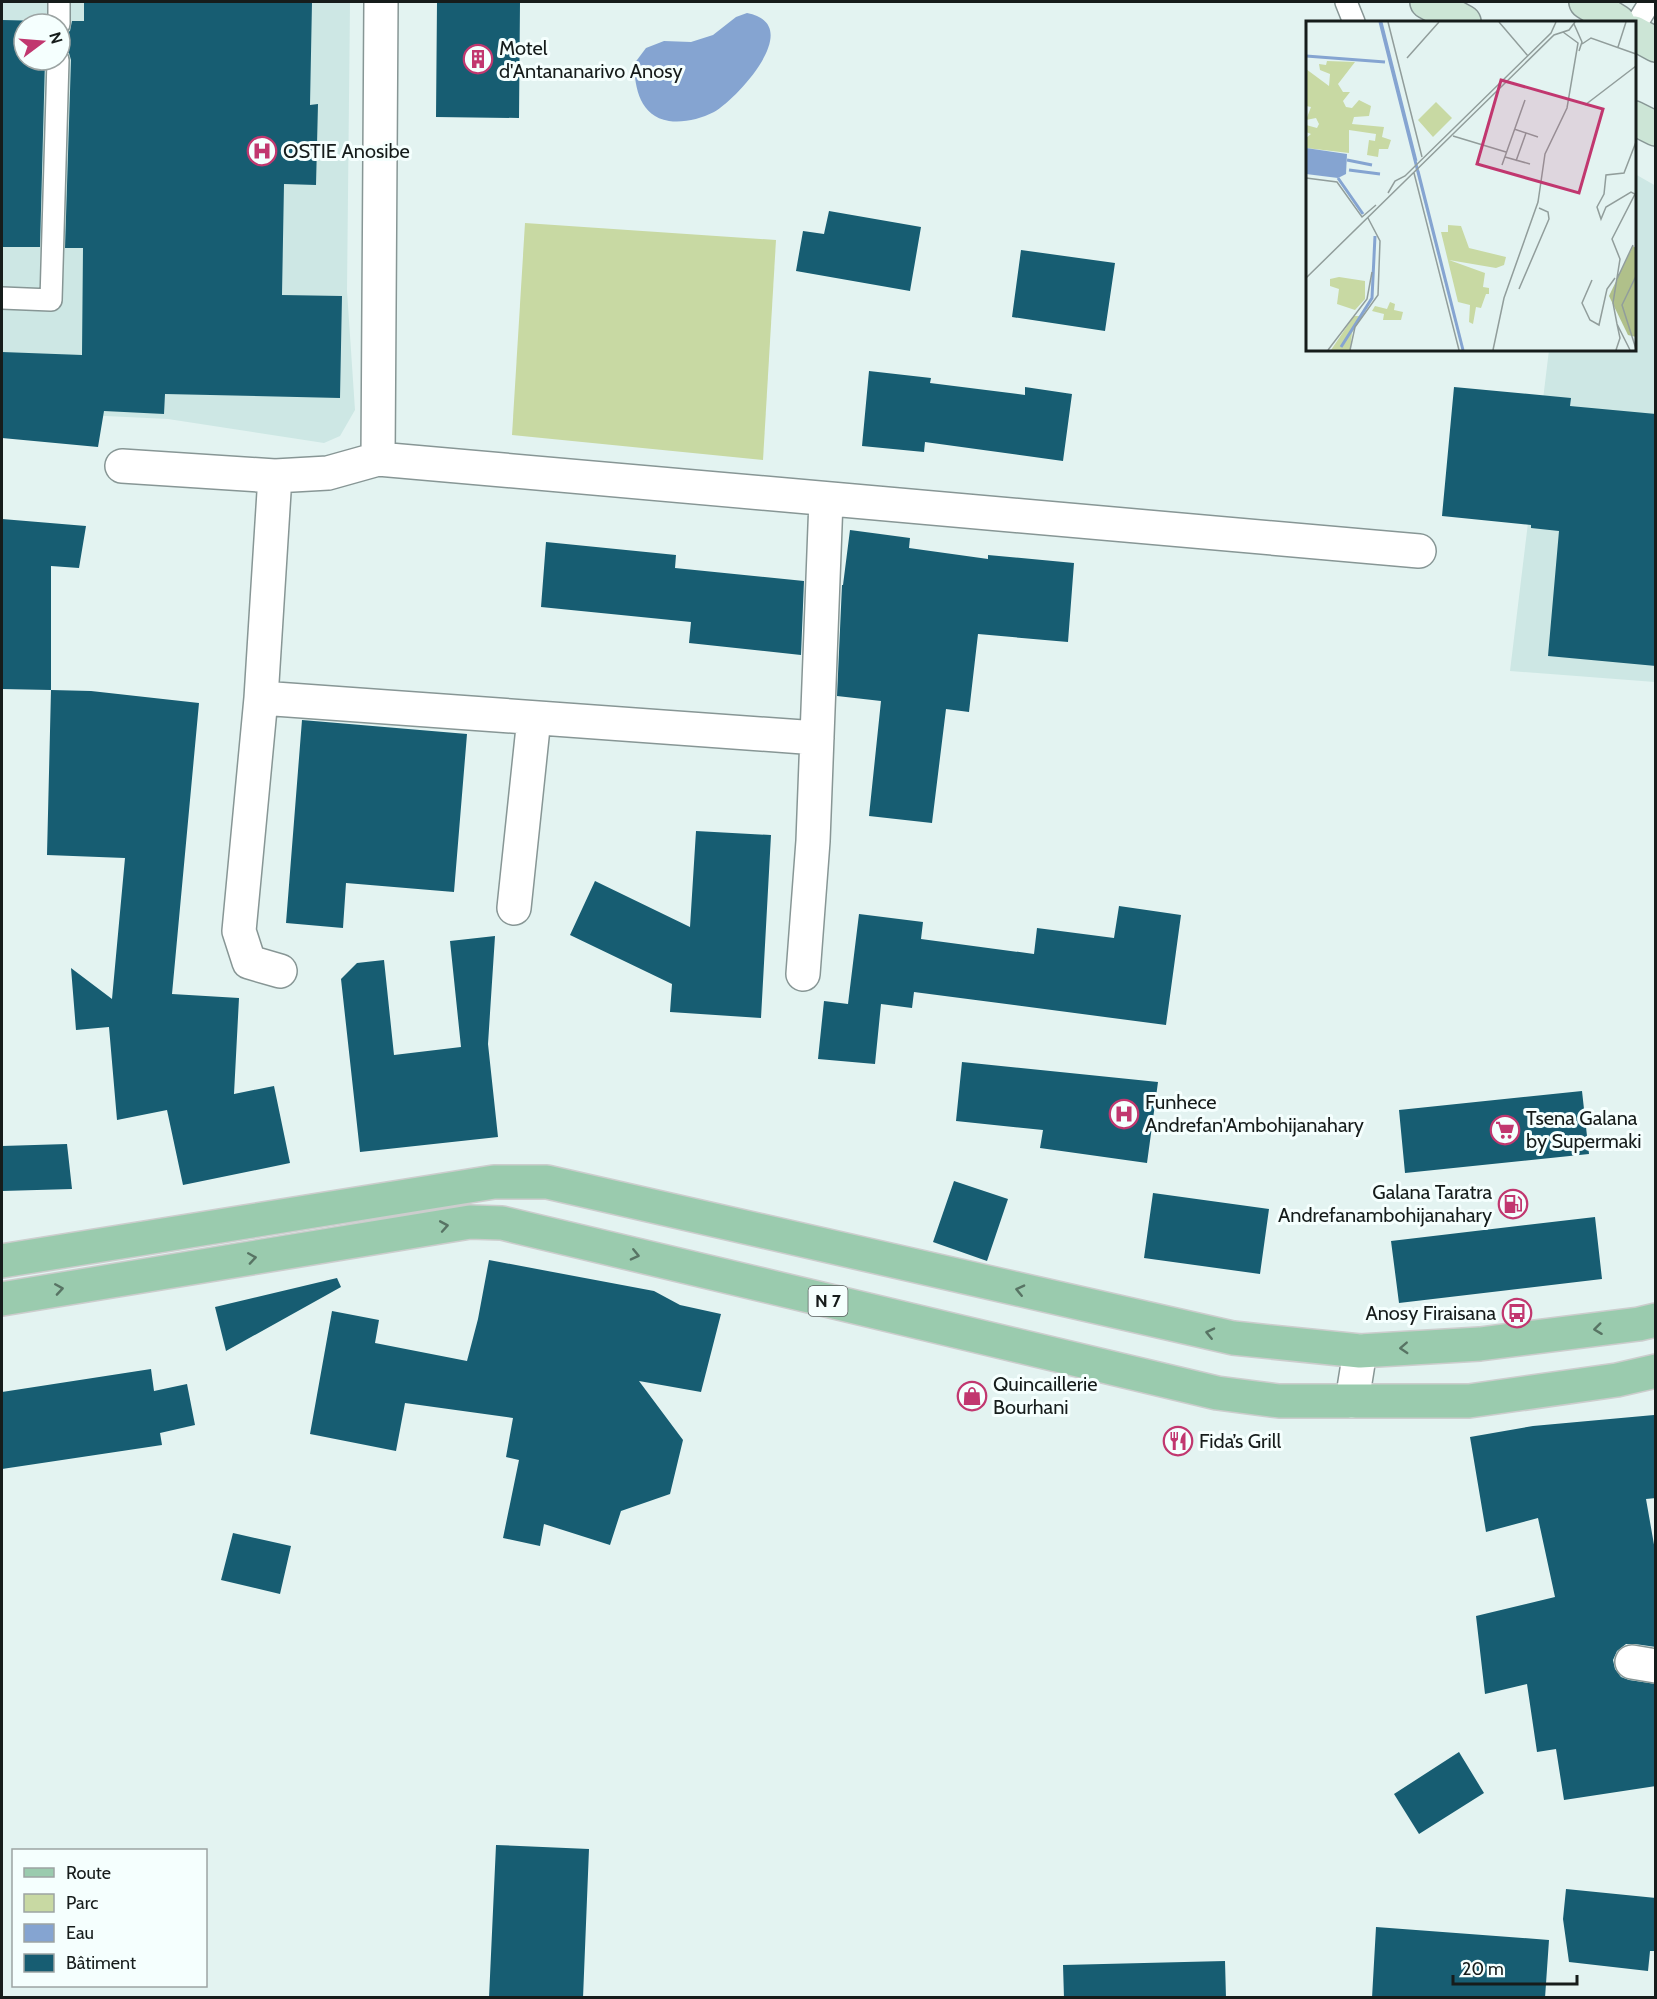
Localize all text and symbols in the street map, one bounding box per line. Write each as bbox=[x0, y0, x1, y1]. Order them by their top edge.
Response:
north arrow bbox=[12, 12, 72, 72]
inset map bbox=[1306, 21, 1636, 351]
text: N bbox=[45, 30, 67, 46]
place label: Motel d'Antananarivo Anosy bbox=[499, 36, 683, 83]
building icon: Motel d'Antananarivo Anosy bbox=[462, 43, 494, 75]
hospital icon: OSTIE Anosibe bbox=[246, 135, 278, 167]
place label: OSTIE Anosibe bbox=[283, 139, 410, 163]
place label: Funhece Andrefan'Ambohijanahary bbox=[1145, 1090, 1364, 1137]
hospital icon: Funhece Andrefan'Ambohijanahary bbox=[1108, 1098, 1140, 1130]
place label: Tsena Galana by Supermaki bbox=[1526, 1106, 1642, 1153]
supermarket icon: Tsena Galana by Supermaki bbox=[1489, 1114, 1521, 1146]
place label: Galana Taratra Andrefanambohijanahary bbox=[1278, 1180, 1492, 1227]
fuel station icon: Galana Taratra Andrefanambohijanahary bbox=[1497, 1188, 1529, 1220]
one-way arrow bbox=[439, 1221, 449, 1233]
one-way arrow bbox=[630, 1247, 640, 1260]
one-way arrow bbox=[246, 1252, 256, 1265]
one-way arrow bbox=[55, 1284, 64, 1296]
one-way arrow bbox=[1015, 1284, 1025, 1297]
road number: N 7 bbox=[808, 1286, 848, 1316]
bus stop icon: Anosy Firaisana bbox=[1501, 1297, 1533, 1329]
place label: Anosy Firaisana bbox=[1365, 1301, 1496, 1325]
one-way arrow bbox=[1593, 1322, 1602, 1335]
one-way arrow bbox=[1205, 1327, 1215, 1340]
one-way arrow bbox=[1399, 1341, 1408, 1354]
place label: Quincaillerie Bourhani bbox=[993, 1372, 1098, 1419]
shop icon: Quincaillerie Bourhani bbox=[956, 1380, 988, 1412]
restaurant icon: Fida’s Grill bbox=[1162, 1425, 1194, 1457]
place label: Fida’s Grill bbox=[1199, 1429, 1281, 1453]
legend bbox=[12, 1849, 207, 1987]
text: Route bbox=[66, 1862, 111, 1884]
text: Parc bbox=[66, 1892, 98, 1914]
text: Eau bbox=[66, 1922, 94, 1944]
scale bar bbox=[1453, 1948, 1578, 1986]
text: Bâtiment bbox=[66, 1952, 136, 1974]
text: 20 m bbox=[1462, 1958, 1504, 1980]

